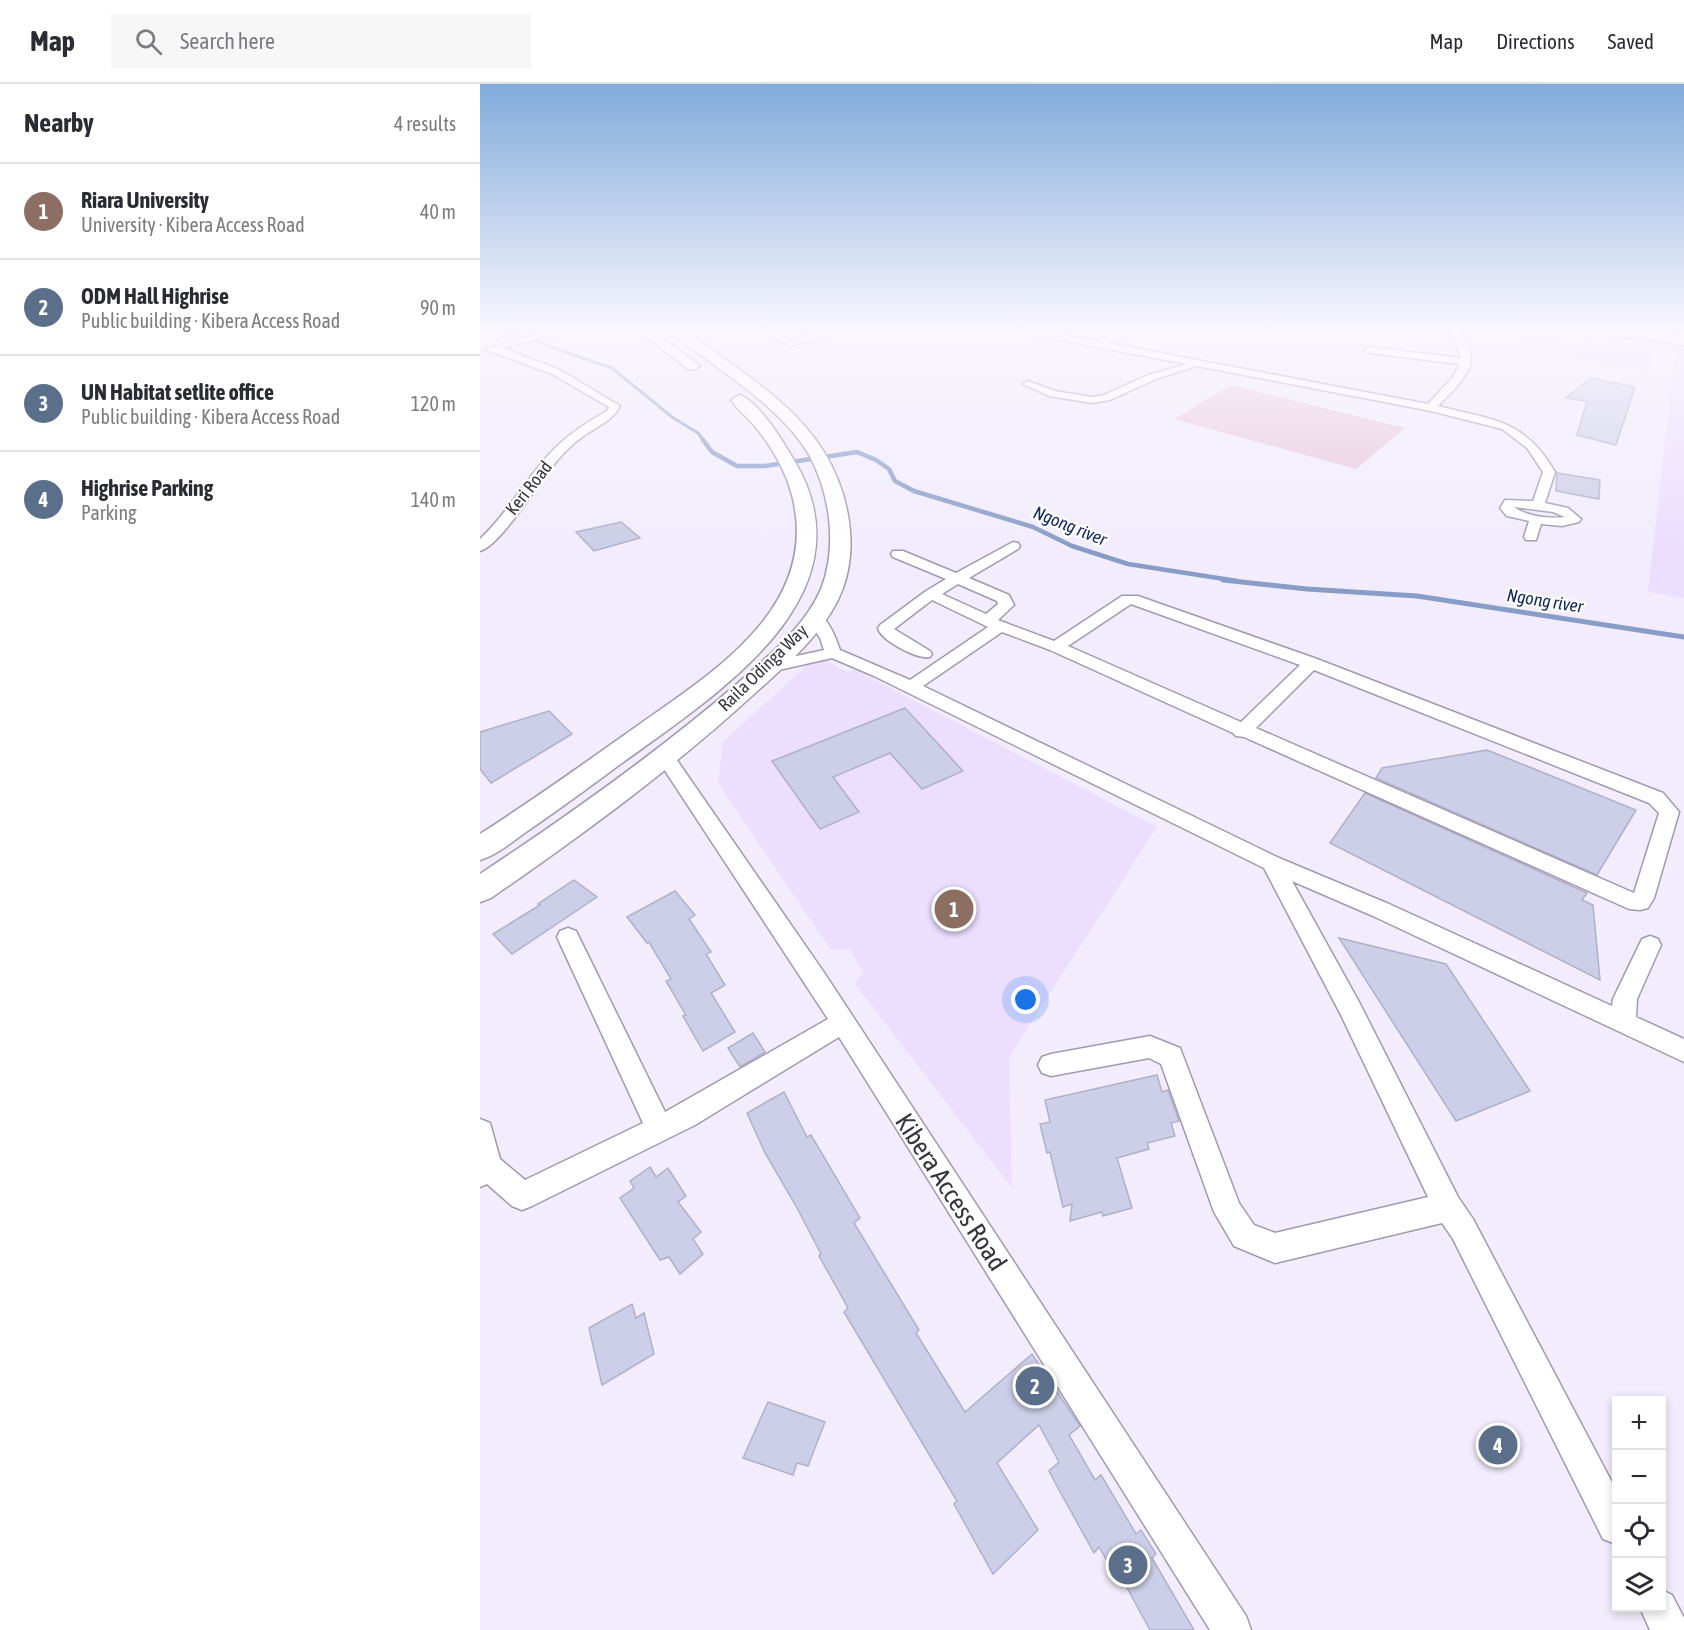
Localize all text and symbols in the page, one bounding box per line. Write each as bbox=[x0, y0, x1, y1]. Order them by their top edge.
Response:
search box bbox=[111, 14, 531, 68]
text: Map bbox=[30, 25, 75, 57]
icon: search bbox=[132, 25, 165, 58]
text: Search here bbox=[180, 28, 275, 54]
text: Map bbox=[1429, 29, 1463, 53]
text: Directions bbox=[1496, 29, 1575, 53]
text: Saved bbox=[1608, 29, 1654, 53]
text: Nearby bbox=[24, 108, 94, 138]
text: 4 results bbox=[394, 112, 456, 135]
text: Riara University bbox=[81, 187, 209, 213]
text: 1 bbox=[39, 200, 48, 223]
text: 40 m bbox=[420, 200, 456, 223]
text: University · Kibera Access Road bbox=[81, 213, 305, 236]
text: ODM Hall Highrise bbox=[81, 283, 229, 309]
text: 2 bbox=[39, 296, 48, 319]
text: 90 m bbox=[420, 296, 456, 319]
text: Public building · Kibera Access Road bbox=[81, 309, 340, 332]
text: UN Habitat setlite office bbox=[81, 379, 274, 405]
text: 3 bbox=[39, 392, 48, 415]
text: 120 m bbox=[411, 392, 456, 415]
text: Public building · Kibera Access Road bbox=[81, 405, 340, 428]
street label: Keri Road bbox=[501, 456, 556, 519]
text: Highrise Parking bbox=[81, 475, 213, 501]
text: 4 bbox=[39, 488, 48, 511]
text: 140 m bbox=[411, 488, 456, 511]
text: Parking bbox=[81, 501, 137, 524]
water label: Ngong river bbox=[1031, 501, 1110, 550]
water label: Ngong river bbox=[1505, 584, 1585, 617]
street label: Raila Odinga Way bbox=[714, 620, 812, 715]
pin: 1 bbox=[934, 886, 974, 932]
your location bbox=[1011, 985, 1040, 1014]
street label: Kibera Access Road bbox=[889, 1108, 1013, 1276]
pin: 2 bbox=[1016, 1364, 1054, 1408]
map controls bbox=[1612, 1396, 1666, 1612]
button: + bbox=[1612, 1396, 1666, 1450]
pin: 4 bbox=[1478, 1422, 1518, 1468]
button: − bbox=[1612, 1450, 1666, 1504]
button: locate bbox=[1612, 1504, 1666, 1558]
pin: 3 bbox=[1108, 1542, 1148, 1588]
button: layers bbox=[1612, 1558, 1666, 1612]

